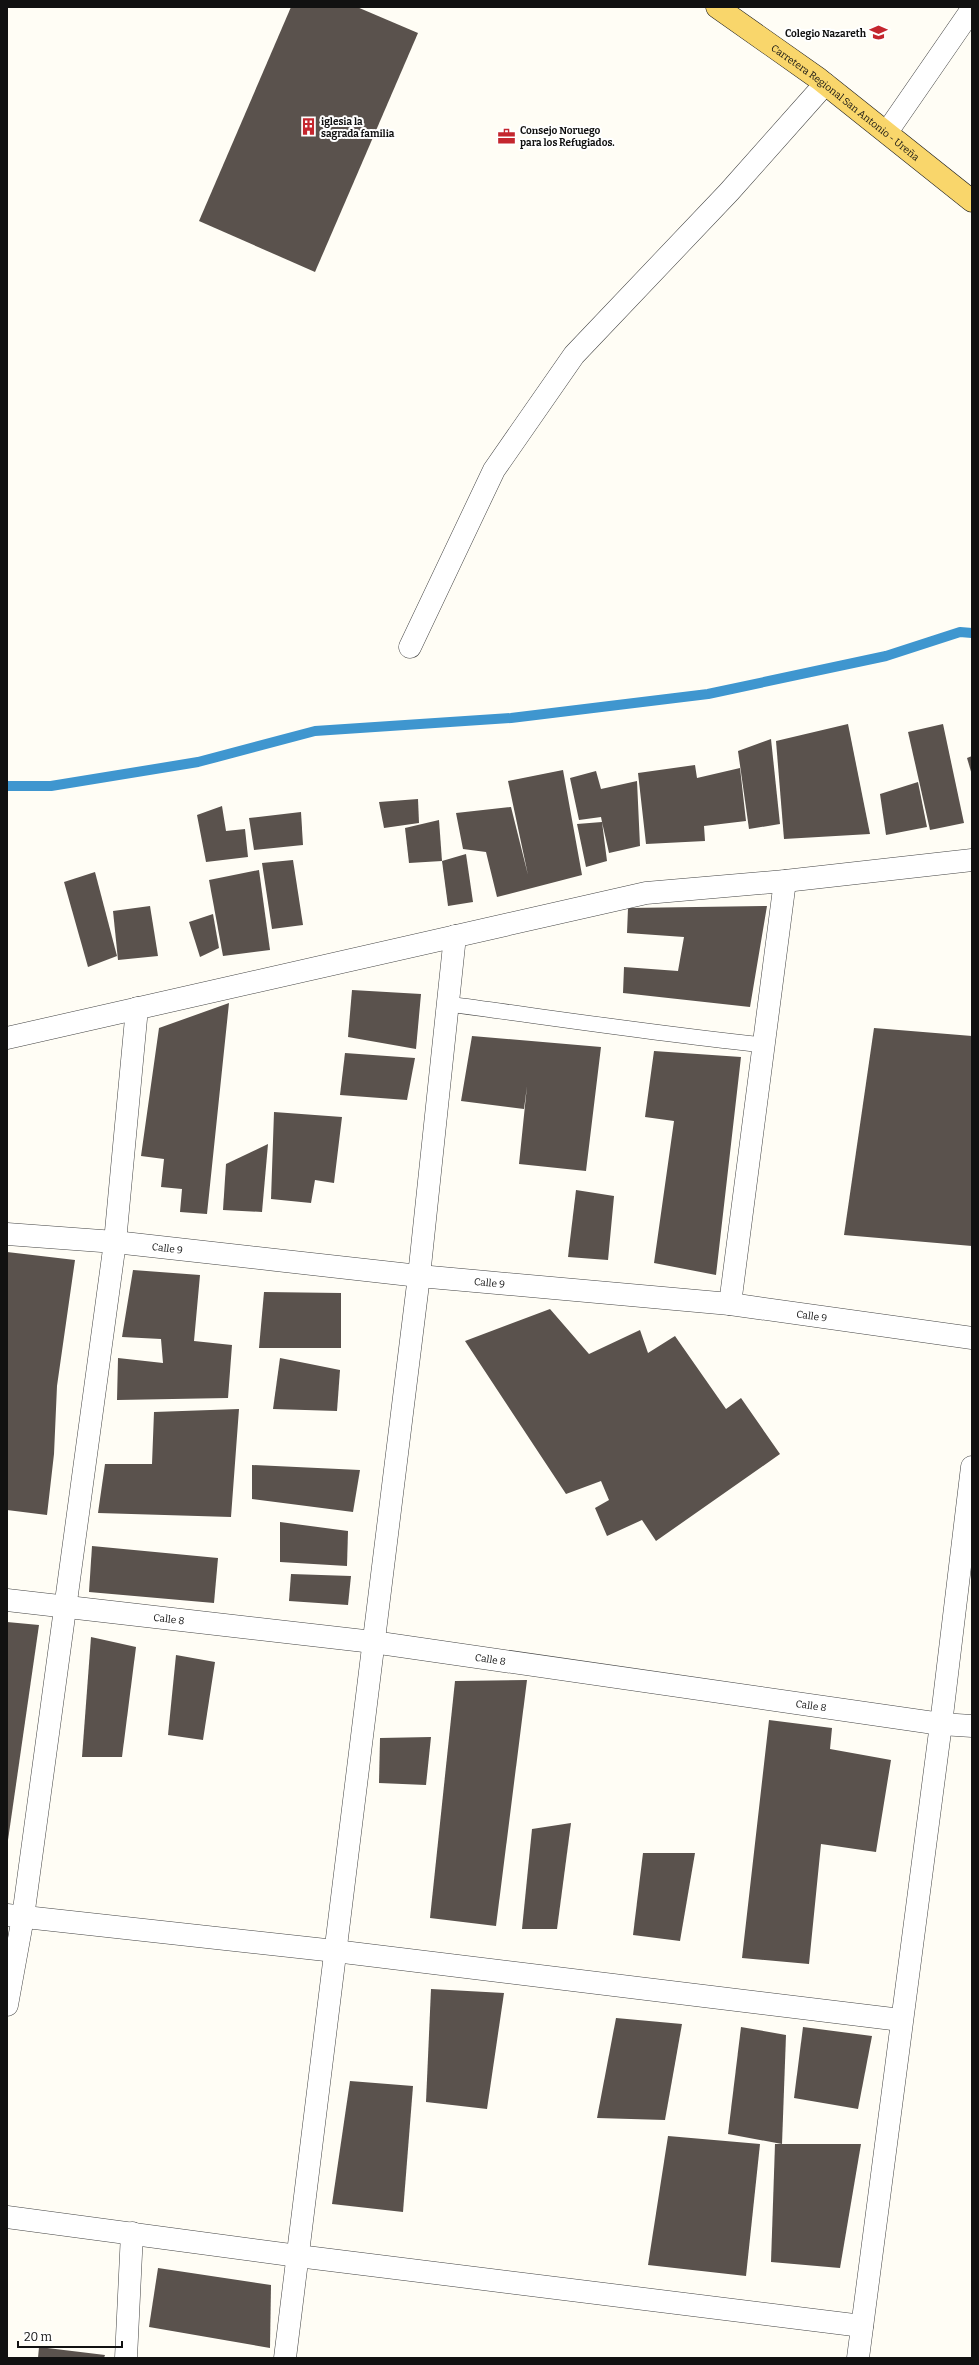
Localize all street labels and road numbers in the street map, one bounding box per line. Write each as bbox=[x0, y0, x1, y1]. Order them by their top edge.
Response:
street label: Carretera Regional San Antonio - Ureña bbox=[769, 42, 922, 164]
street label: Calle 9 bbox=[151, 1241, 183, 1257]
street label: Calle 9 bbox=[474, 1276, 505, 1291]
street label: Calle 9 bbox=[795, 1308, 828, 1325]
street label: Calle 8 bbox=[153, 1612, 185, 1627]
street label: Calle 8 bbox=[474, 1652, 506, 1668]
street label: Calle 8 bbox=[795, 1698, 827, 1714]

